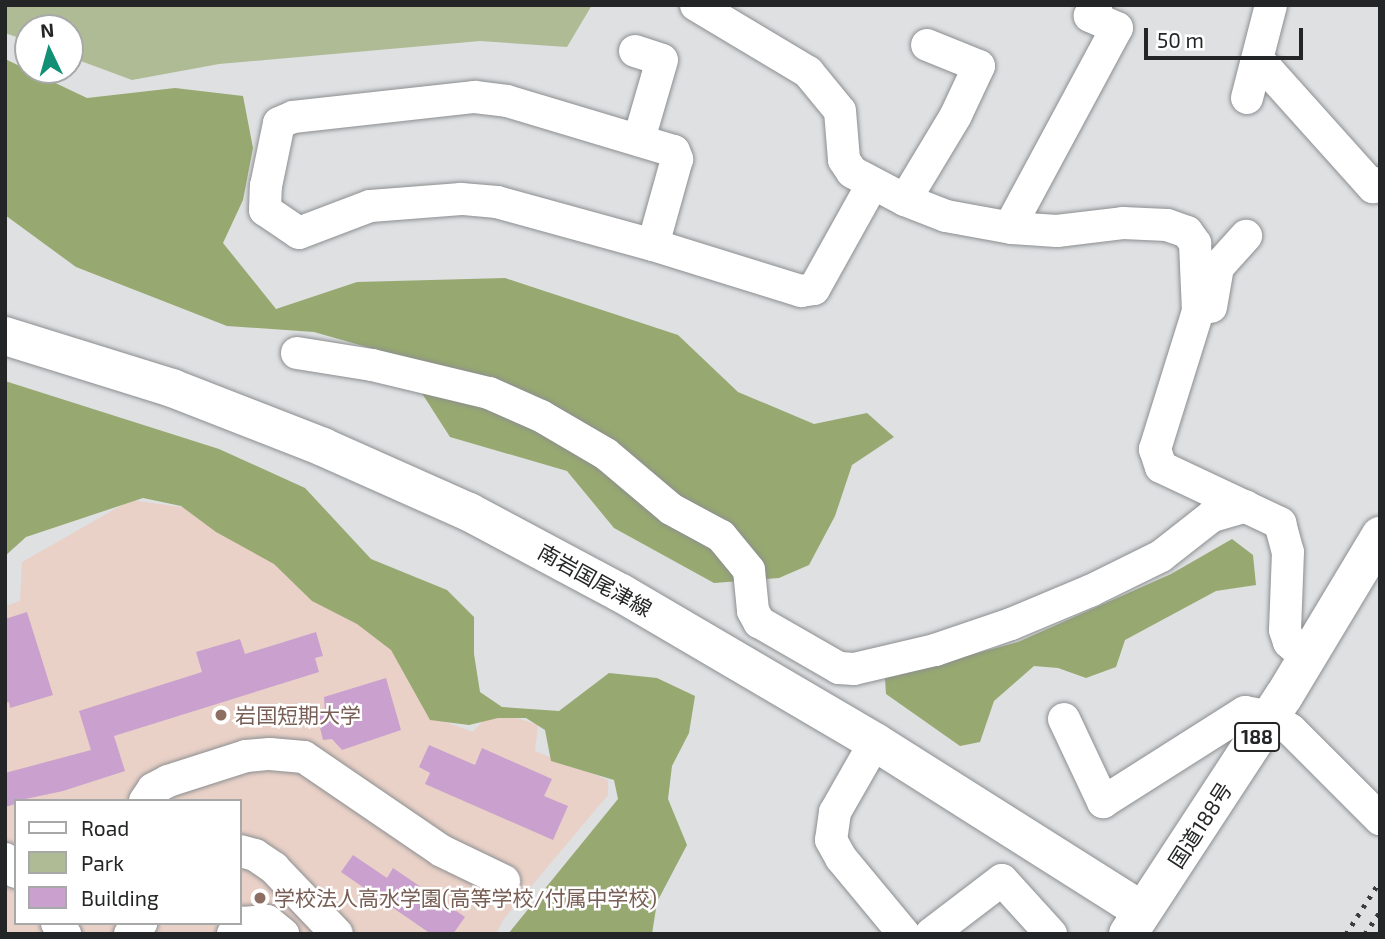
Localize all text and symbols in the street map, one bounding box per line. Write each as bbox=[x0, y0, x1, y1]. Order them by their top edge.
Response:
north arrow bbox=[14, 14, 84, 84]
scale bar bbox=[1147, 14, 1306, 58]
text: N bbox=[39, 18, 55, 42]
text: 50 m bbox=[1157, 27, 1204, 52]
street label: 南岩国尾津線 bbox=[534, 538, 656, 622]
place label: 岩国短期大学 bbox=[235, 702, 361, 728]
marker: 岩国短期大学 bbox=[213, 707, 229, 723]
road number: 188 bbox=[1232, 722, 1282, 752]
street label: 国道188号 bbox=[1163, 778, 1237, 872]
legend bbox=[14, 799, 242, 925]
text: Road bbox=[81, 815, 129, 840]
text: Park bbox=[81, 850, 124, 875]
text: Building bbox=[81, 885, 159, 910]
place label: 学校法人高水学園(高等学校/付属中学校) bbox=[274, 885, 657, 911]
marker: 学校法人高水学園(高等学校/付属中学校) bbox=[252, 890, 268, 906]

